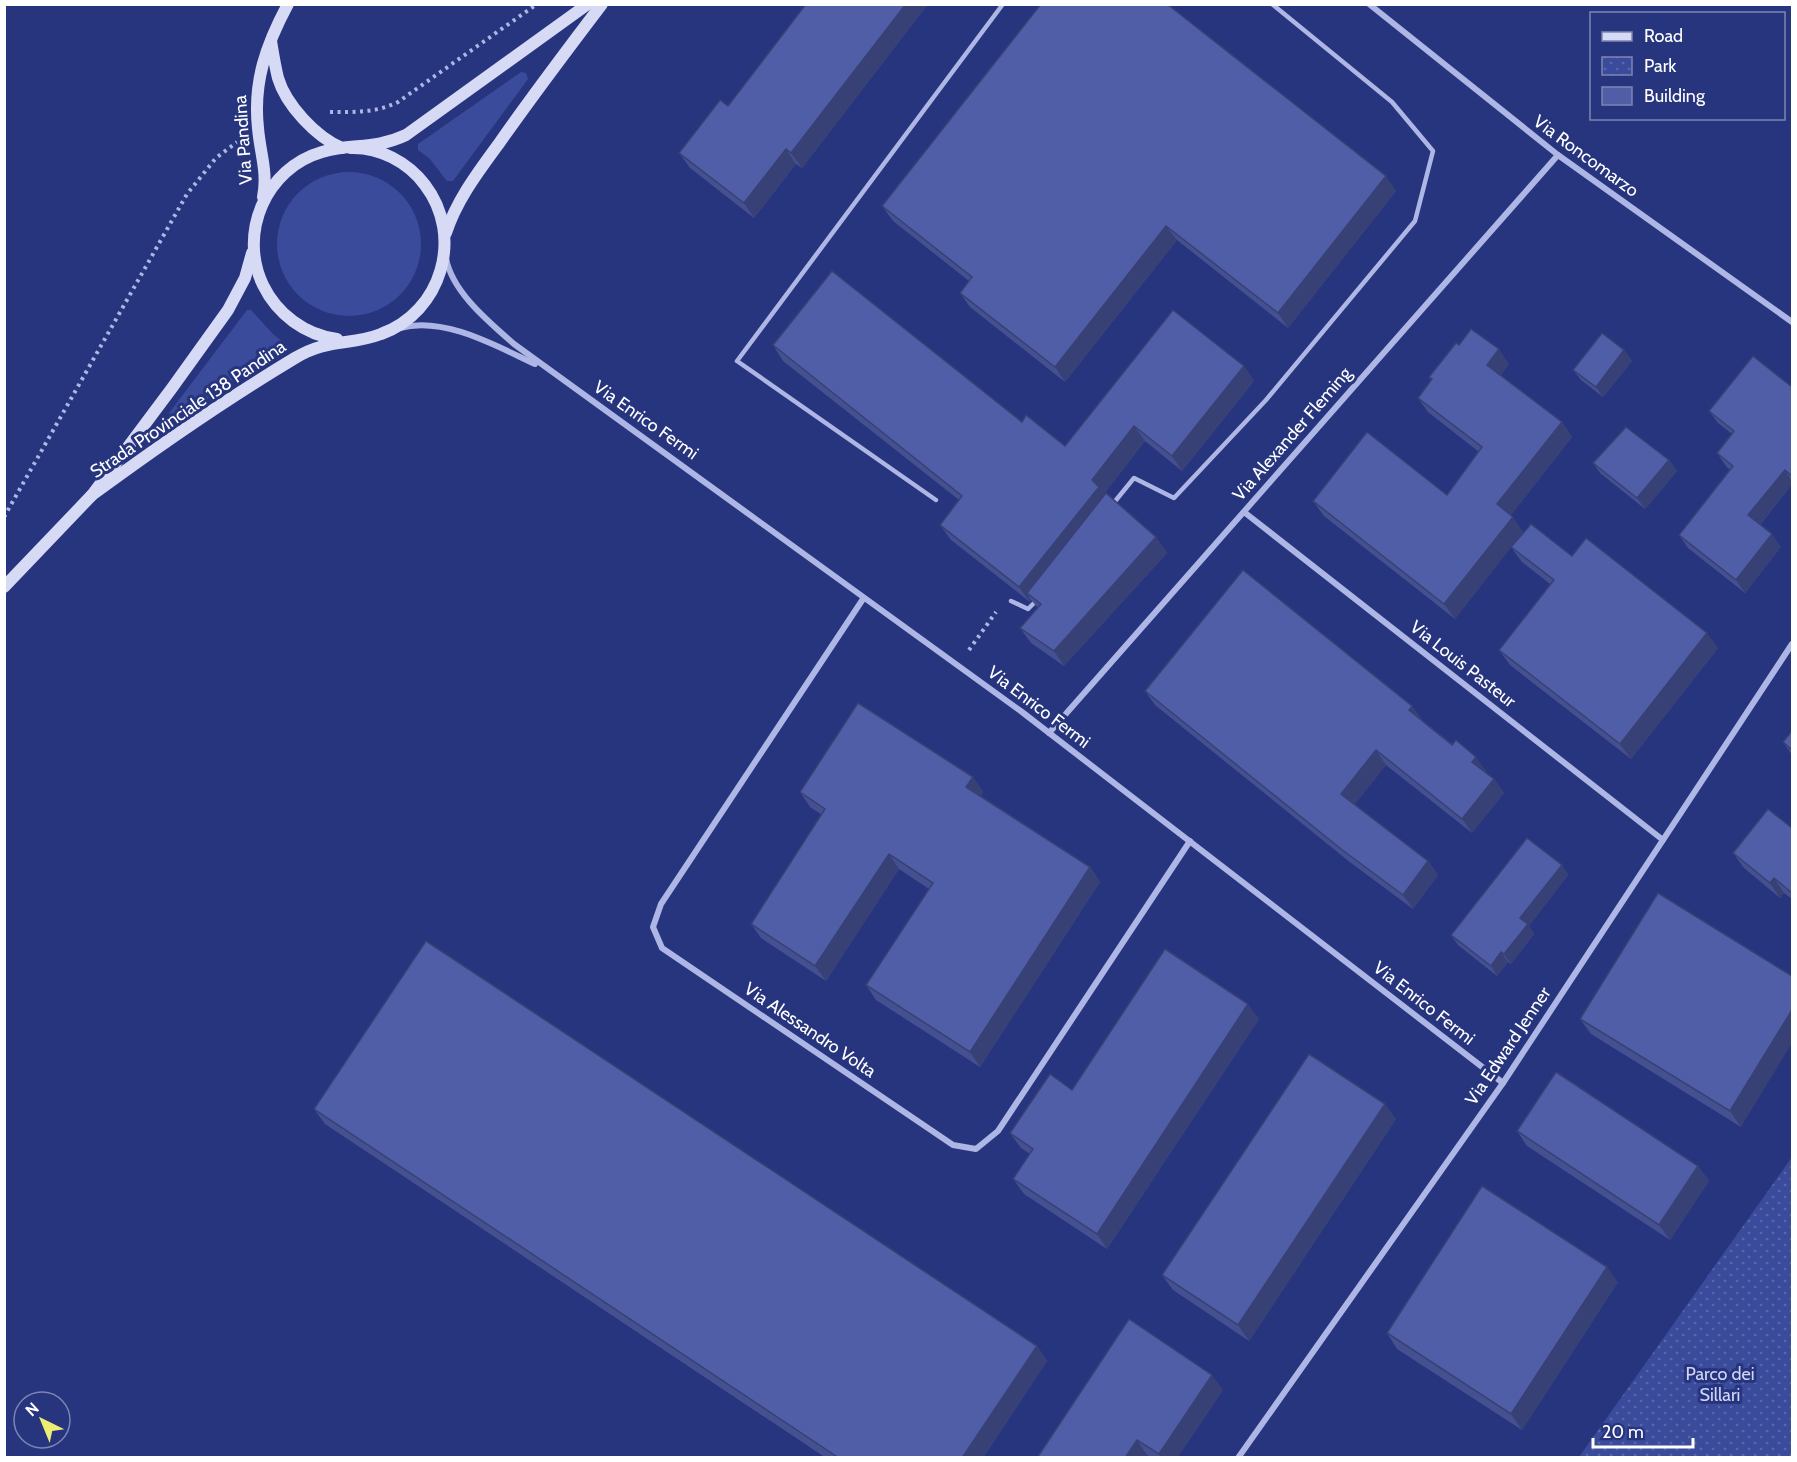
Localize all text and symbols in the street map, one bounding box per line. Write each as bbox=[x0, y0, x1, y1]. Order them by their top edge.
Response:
legend bbox=[1590, 12, 1785, 120]
text: Road bbox=[1644, 25, 1683, 47]
text: Park bbox=[1644, 55, 1677, 77]
text: Building bbox=[1644, 85, 1706, 107]
street label: Via Pandina bbox=[229, 94, 257, 185]
street label: Via Roncomarzo bbox=[1529, 110, 1643, 202]
street label: Strada Provinciale 138 Pandina bbox=[86, 335, 290, 483]
street label: Via Alexander Fleming bbox=[1228, 362, 1357, 505]
street label: Via Enrico Fermi bbox=[589, 376, 703, 464]
street label: Via Louis Pasteur bbox=[1406, 616, 1521, 712]
street label: Via Enrico Fermi bbox=[983, 661, 1095, 753]
street label: Via Enrico Fermi bbox=[1369, 957, 1479, 1049]
street label: Via Alessandro Volta bbox=[740, 978, 880, 1082]
street label: Via Edward Jenner bbox=[1460, 983, 1556, 1109]
park label: Parco dei Sillari bbox=[1685, 1363, 1755, 1406]
north arrow bbox=[12, 1390, 72, 1450]
text: N bbox=[21, 1399, 43, 1420]
scale bar bbox=[1593, 1411, 1694, 1449]
text: 20 m bbox=[1602, 1421, 1644, 1443]

